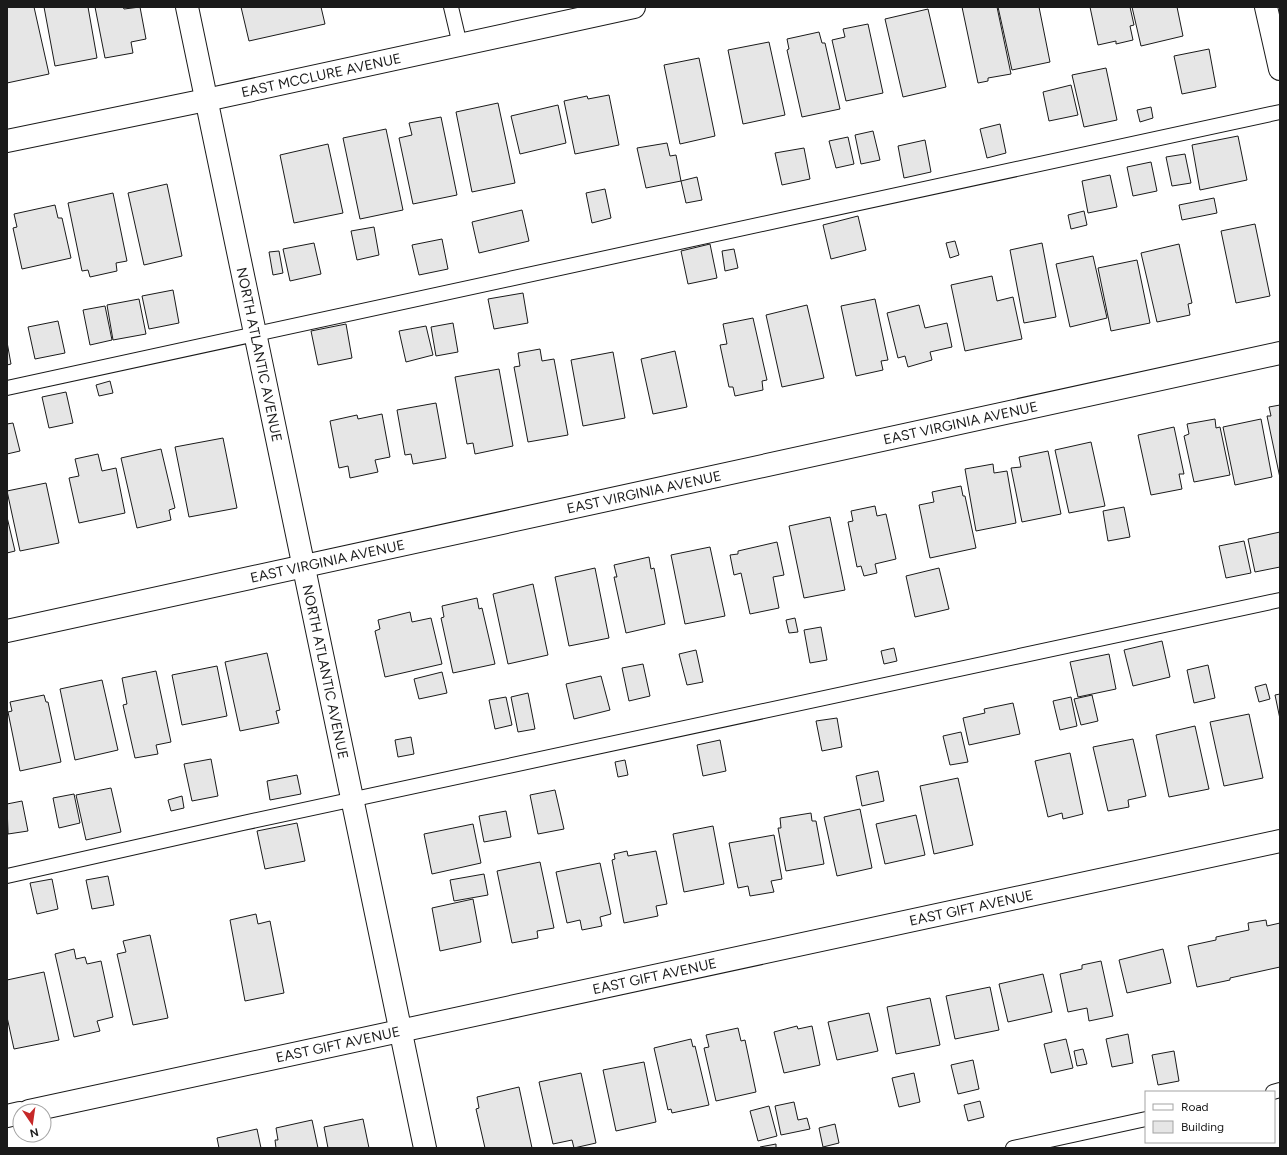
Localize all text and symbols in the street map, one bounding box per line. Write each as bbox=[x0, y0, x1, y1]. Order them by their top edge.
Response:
street label: EAST MCCLURE AVENUE bbox=[240, 50, 403, 101]
street label: NORTH ATLANTIC AVENUE bbox=[233, 266, 285, 443]
street label: EAST VIRGINIA AVENUE bbox=[882, 398, 1039, 448]
street label: EAST VIRGINIA AVENUE bbox=[565, 467, 723, 517]
street label: EAST VIRGINIA AVENUE bbox=[249, 536, 406, 587]
street label: NORTH ATLANTIC AVENUE bbox=[299, 583, 352, 761]
street label: EAST GIFT AVENUE bbox=[908, 886, 1035, 930]
street label: EAST GIFT AVENUE bbox=[591, 955, 718, 998]
street label: EAST GIFT AVENUE bbox=[274, 1023, 402, 1066]
legend bbox=[1145, 1091, 1275, 1143]
text: Road bbox=[1181, 1100, 1209, 1114]
north arrow bbox=[12, 1103, 52, 1143]
text: Building bbox=[1181, 1120, 1224, 1134]
text: N bbox=[29, 1125, 40, 1140]

